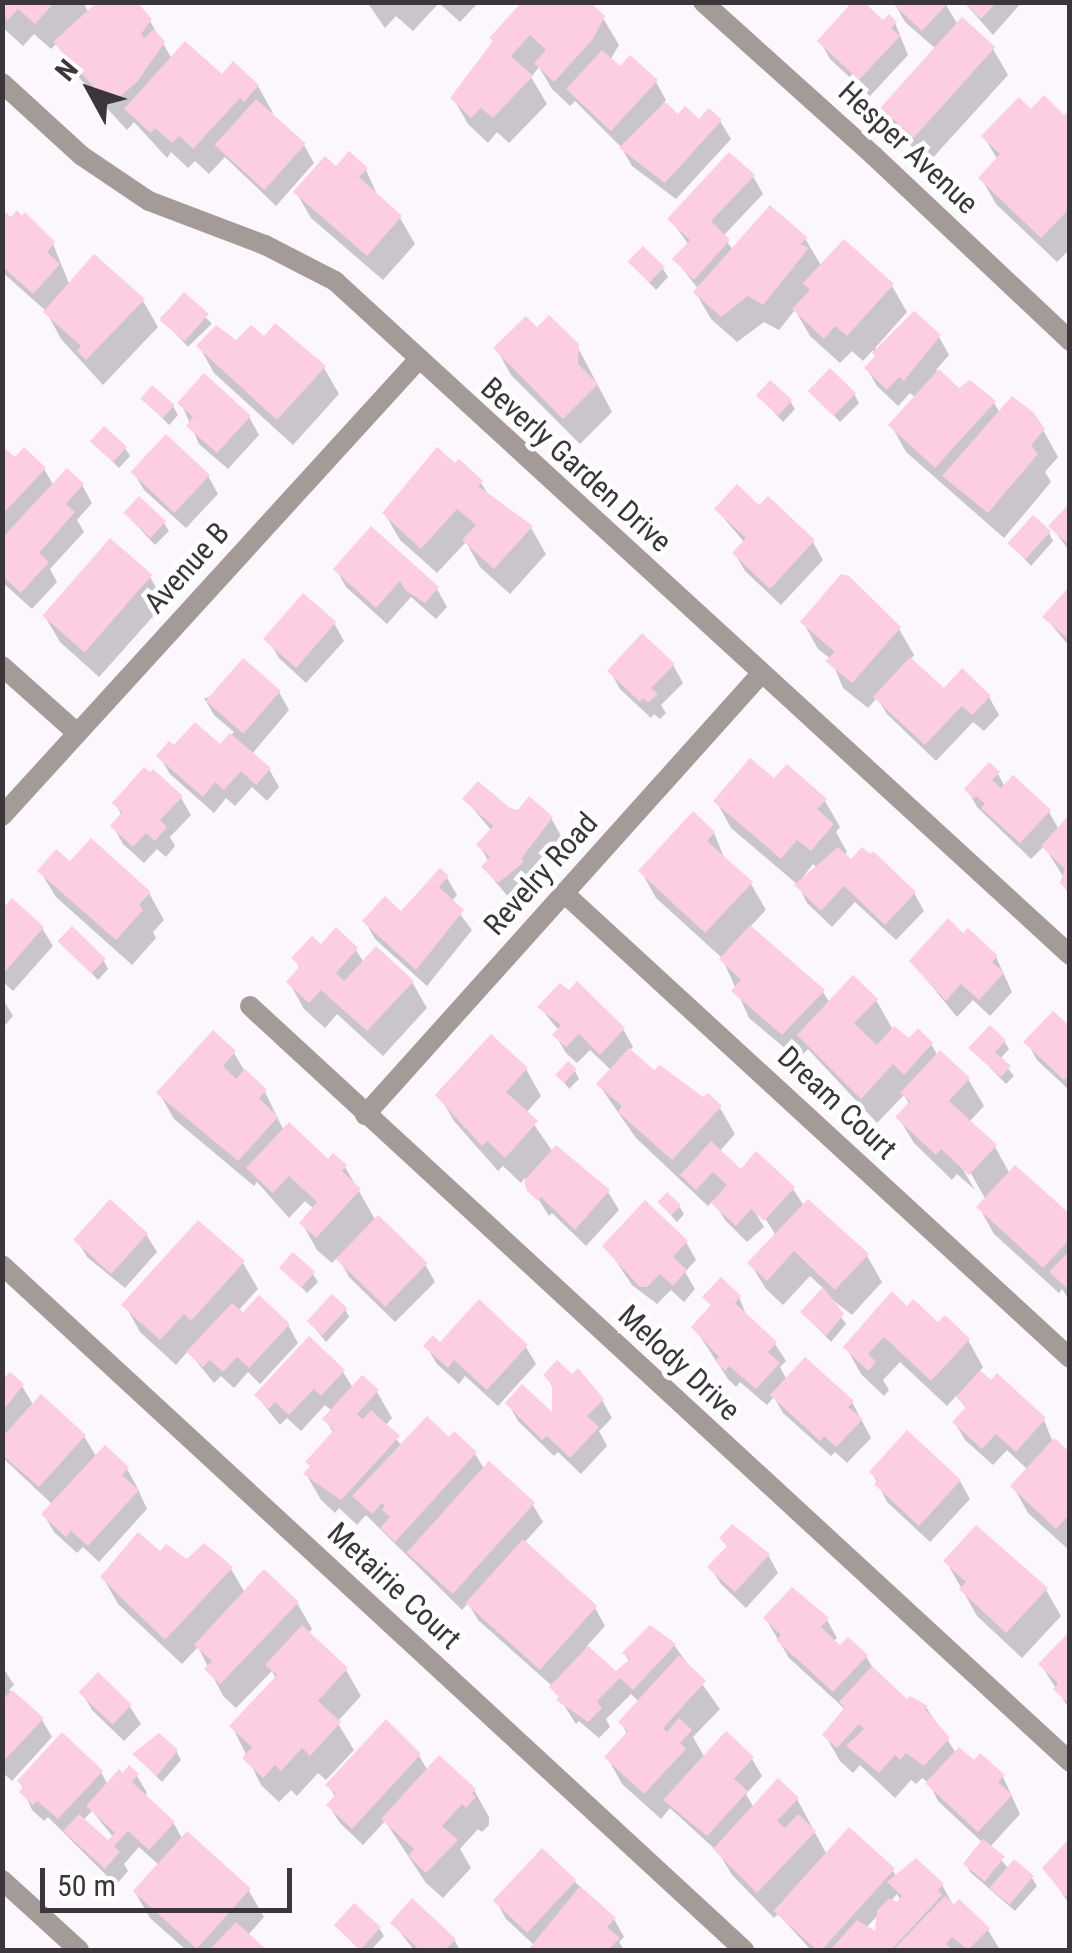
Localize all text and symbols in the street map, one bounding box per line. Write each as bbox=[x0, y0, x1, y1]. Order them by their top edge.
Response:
north arrow bbox=[40, 40, 140, 140]
text: N bbox=[48, 53, 85, 88]
street label: Hesper Avenue bbox=[831, 74, 985, 222]
street label: Beverly Garden Drive bbox=[473, 370, 679, 560]
street label: Avenue B bbox=[137, 515, 237, 621]
street label: Revelry Road bbox=[477, 805, 605, 943]
street label: Dream Court bbox=[770, 1039, 904, 1167]
street label: Melody Drive bbox=[611, 1298, 747, 1428]
street label: Metairie Court bbox=[320, 1515, 468, 1657]
scale bar bbox=[45, 1848, 298, 1910]
text: 50 m bbox=[57, 1868, 116, 1903]

